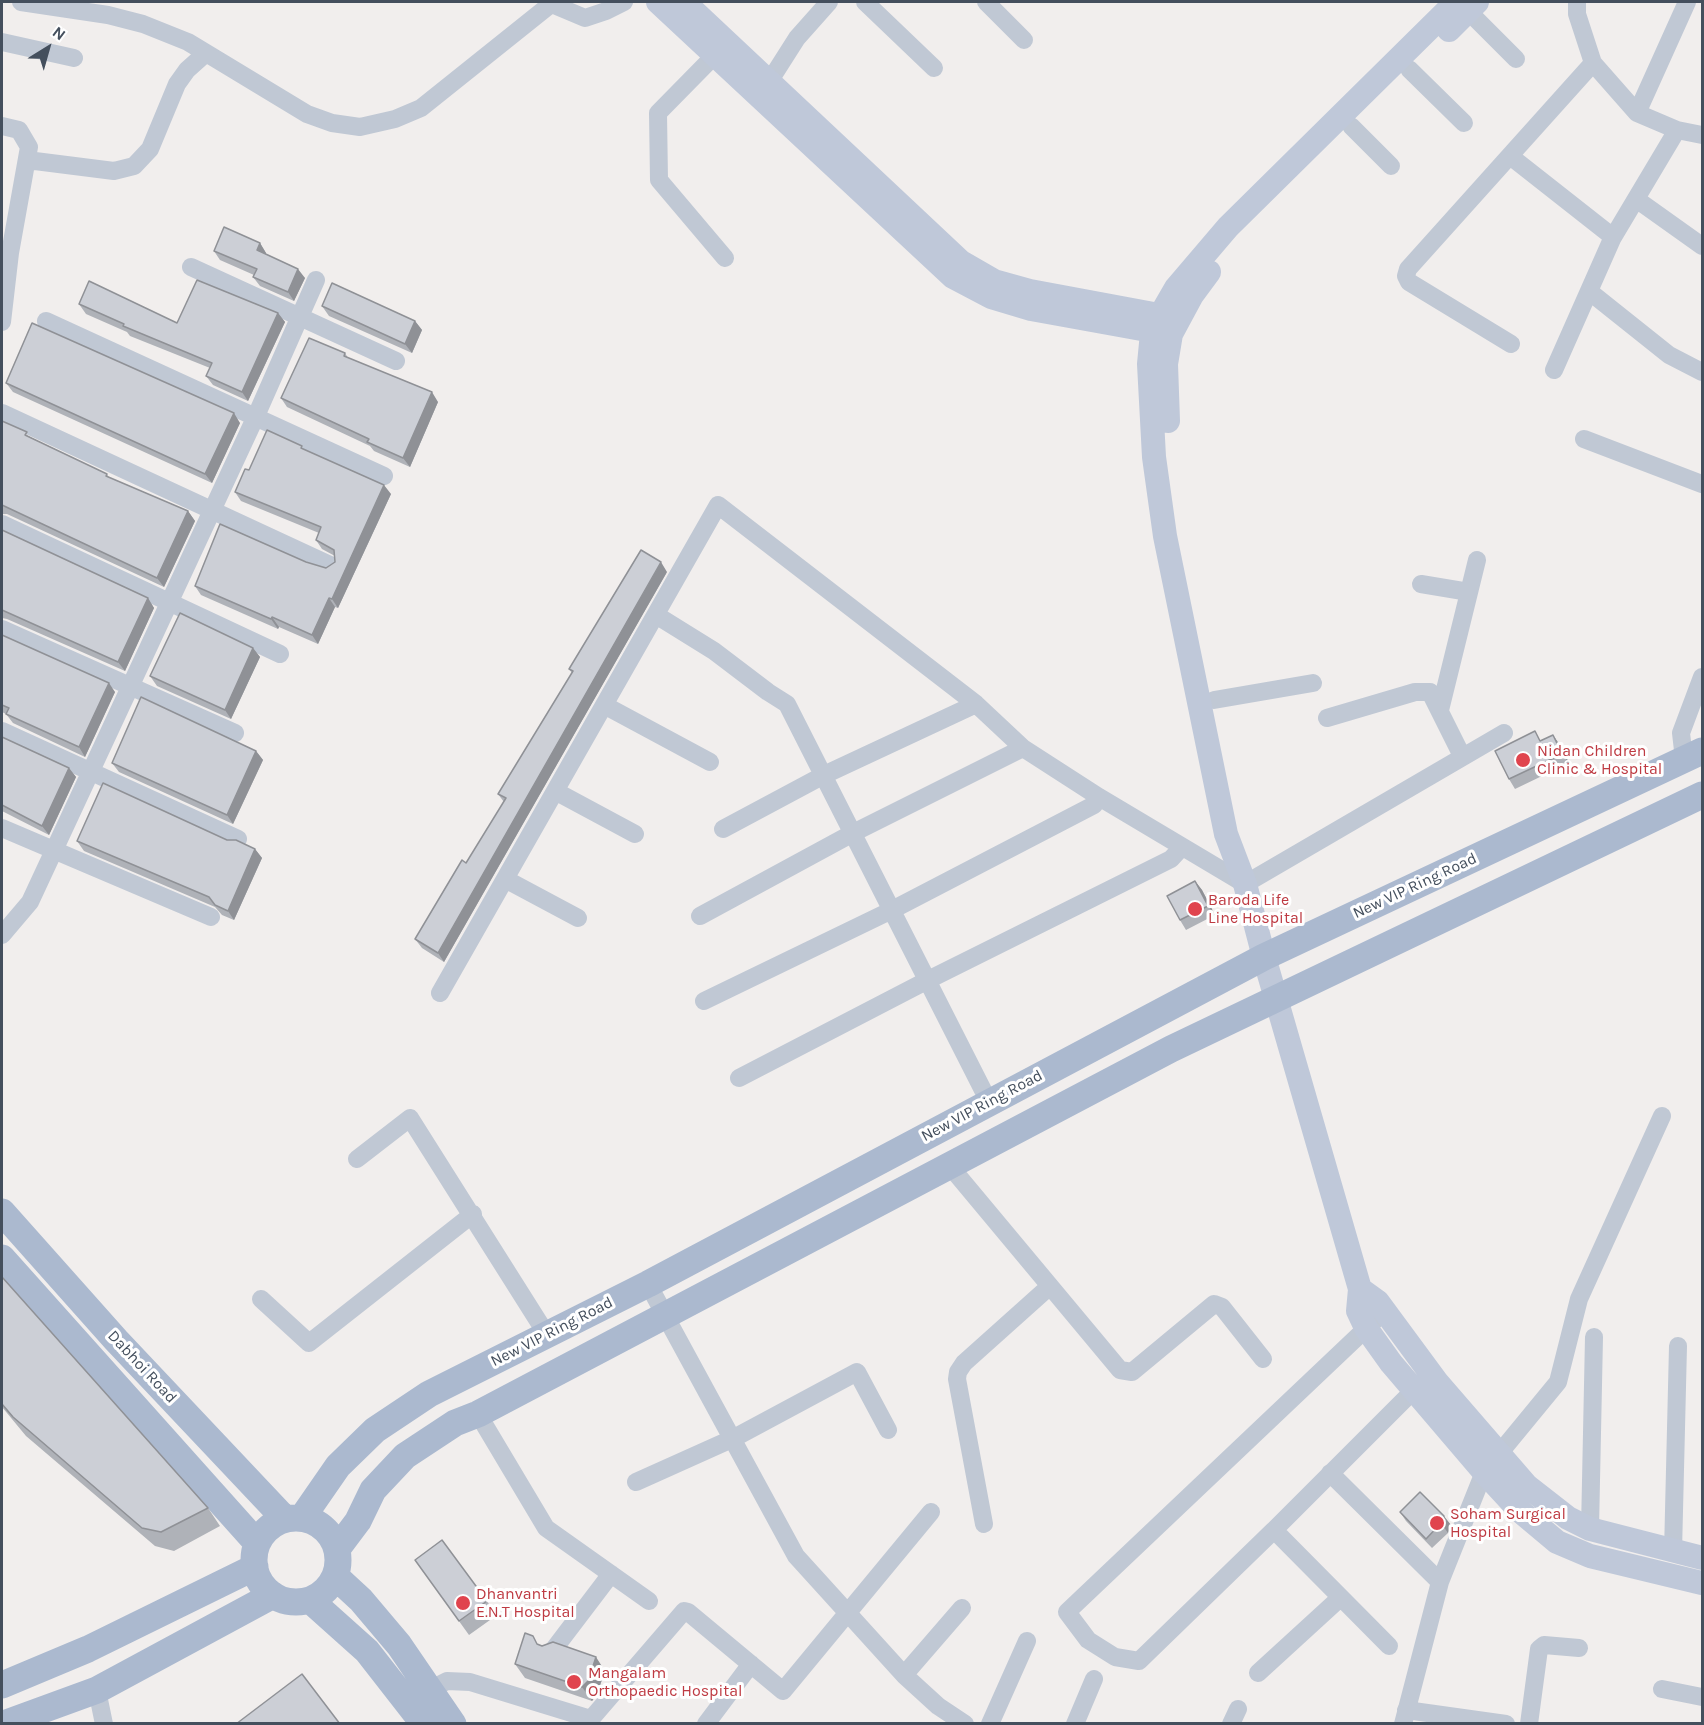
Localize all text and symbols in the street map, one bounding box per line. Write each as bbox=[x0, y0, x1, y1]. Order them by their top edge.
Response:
north arrow bbox=[18, 18, 78, 78]
text: N bbox=[49, 22, 69, 44]
place label: Nidan Children Clinic & Hospital bbox=[1537, 741, 1662, 779]
marker: Nidan Children Clinic & Hospital bbox=[1514, 751, 1532, 769]
street label: New VIP Ring Road bbox=[1350, 849, 1480, 923]
place label: Baroda Life Line Hospital bbox=[1208, 890, 1303, 928]
marker: Baroda Life Line Hospital bbox=[1186, 900, 1204, 918]
street label: New VIP Ring Road bbox=[918, 1066, 1046, 1146]
street label: New VIP Ring Road bbox=[488, 1293, 616, 1371]
street label: Dabhoi Road bbox=[103, 1327, 181, 1407]
place label: Soham Surgical Hospital bbox=[1450, 1504, 1566, 1542]
marker: Soham Surgical Hospital bbox=[1428, 1514, 1446, 1532]
place label: Dhanvantri E.N.T Hospital bbox=[476, 1584, 575, 1622]
marker: Dhanvantri E.N.T Hospital bbox=[454, 1594, 472, 1612]
place label: Mangalam Orthopaedic Hospital bbox=[588, 1663, 742, 1701]
marker: Mangalam Orthopaedic Hospital bbox=[565, 1673, 583, 1691]

